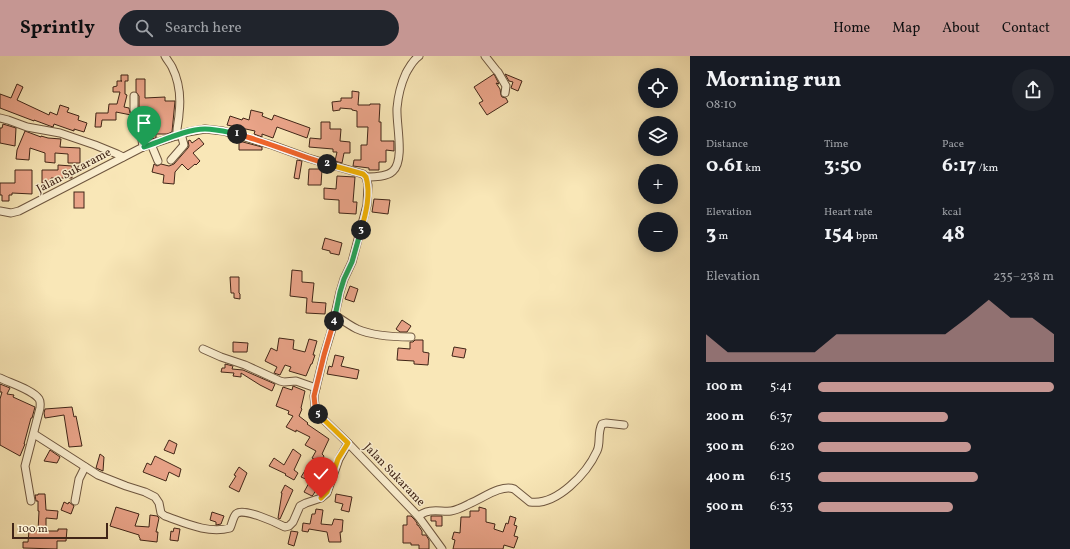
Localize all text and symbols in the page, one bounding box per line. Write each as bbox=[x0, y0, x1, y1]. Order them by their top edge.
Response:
search box bbox=[119, 10, 399, 46]
text: Sprintly bbox=[20, 15, 95, 41]
icon: search bbox=[133, 17, 155, 39]
text: Search here bbox=[165, 18, 242, 39]
text: Home bbox=[833, 19, 870, 38]
text: Map bbox=[892, 19, 920, 38]
text: About bbox=[942, 19, 980, 38]
text: Contact bbox=[1002, 19, 1050, 38]
text: Morning run bbox=[706, 65, 841, 96]
map controls bbox=[638, 68, 678, 252]
button: locate bbox=[638, 68, 678, 108]
button: share bbox=[1012, 69, 1054, 111]
text: 08:10 bbox=[706, 96, 736, 114]
pin bbox=[127, 106, 161, 147]
icon: arrive bbox=[133, 112, 155, 134]
button: layers bbox=[638, 116, 678, 156]
pin: 1 bbox=[227, 124, 247, 144]
text: 1 bbox=[235, 126, 239, 141]
text: Distance bbox=[706, 137, 748, 152]
text: Time bbox=[824, 137, 848, 152]
text: Pace bbox=[942, 137, 964, 152]
street label: Jalan Sukarame bbox=[34, 144, 114, 197]
text: 0.61 bbox=[706, 152, 743, 180]
text: 3:50 bbox=[824, 152, 862, 180]
text: 6:17 bbox=[942, 152, 976, 180]
pin: 2 bbox=[317, 154, 337, 174]
text: 2 bbox=[324, 156, 330, 171]
text: km bbox=[743, 161, 761, 176]
text: /km bbox=[976, 161, 998, 176]
button: + bbox=[638, 164, 678, 204]
text: Elevation bbox=[706, 205, 752, 220]
text: Heart rate bbox=[824, 205, 873, 220]
text: kcal bbox=[942, 205, 962, 220]
button: − bbox=[638, 212, 678, 252]
pin: 3 bbox=[351, 220, 371, 240]
text: 3 bbox=[706, 220, 716, 248]
text: 154 bbox=[824, 220, 854, 248]
text: 48 bbox=[942, 220, 965, 248]
text: 3 bbox=[358, 222, 364, 237]
text: m bbox=[716, 229, 728, 244]
text: bpm bbox=[854, 229, 878, 244]
text: Elevation bbox=[706, 268, 760, 286]
text: 235–238 m bbox=[993, 268, 1054, 286]
pin: 4 bbox=[324, 311, 344, 331]
text: 4 bbox=[331, 313, 337, 328]
text: 100 m bbox=[706, 378, 743, 396]
text: 5:41 bbox=[770, 378, 792, 396]
pin: 5 bbox=[308, 404, 328, 424]
text: 5 bbox=[315, 406, 321, 421]
text: 200 m bbox=[706, 408, 744, 426]
text: 6:37 bbox=[770, 408, 793, 426]
text: 300 m bbox=[706, 438, 744, 456]
text: 6:20 bbox=[770, 438, 794, 456]
street label: Jalan Sukarame bbox=[360, 440, 429, 510]
pin bbox=[304, 457, 338, 498]
icon: check bbox=[310, 463, 332, 485]
text: 400 m bbox=[706, 468, 745, 486]
text: 6:15 bbox=[770, 468, 791, 486]
text: 500 m bbox=[706, 498, 743, 516]
text: 6:33 bbox=[770, 498, 793, 516]
scale bar bbox=[12, 521, 108, 540]
text: 100 m bbox=[18, 522, 48, 537]

